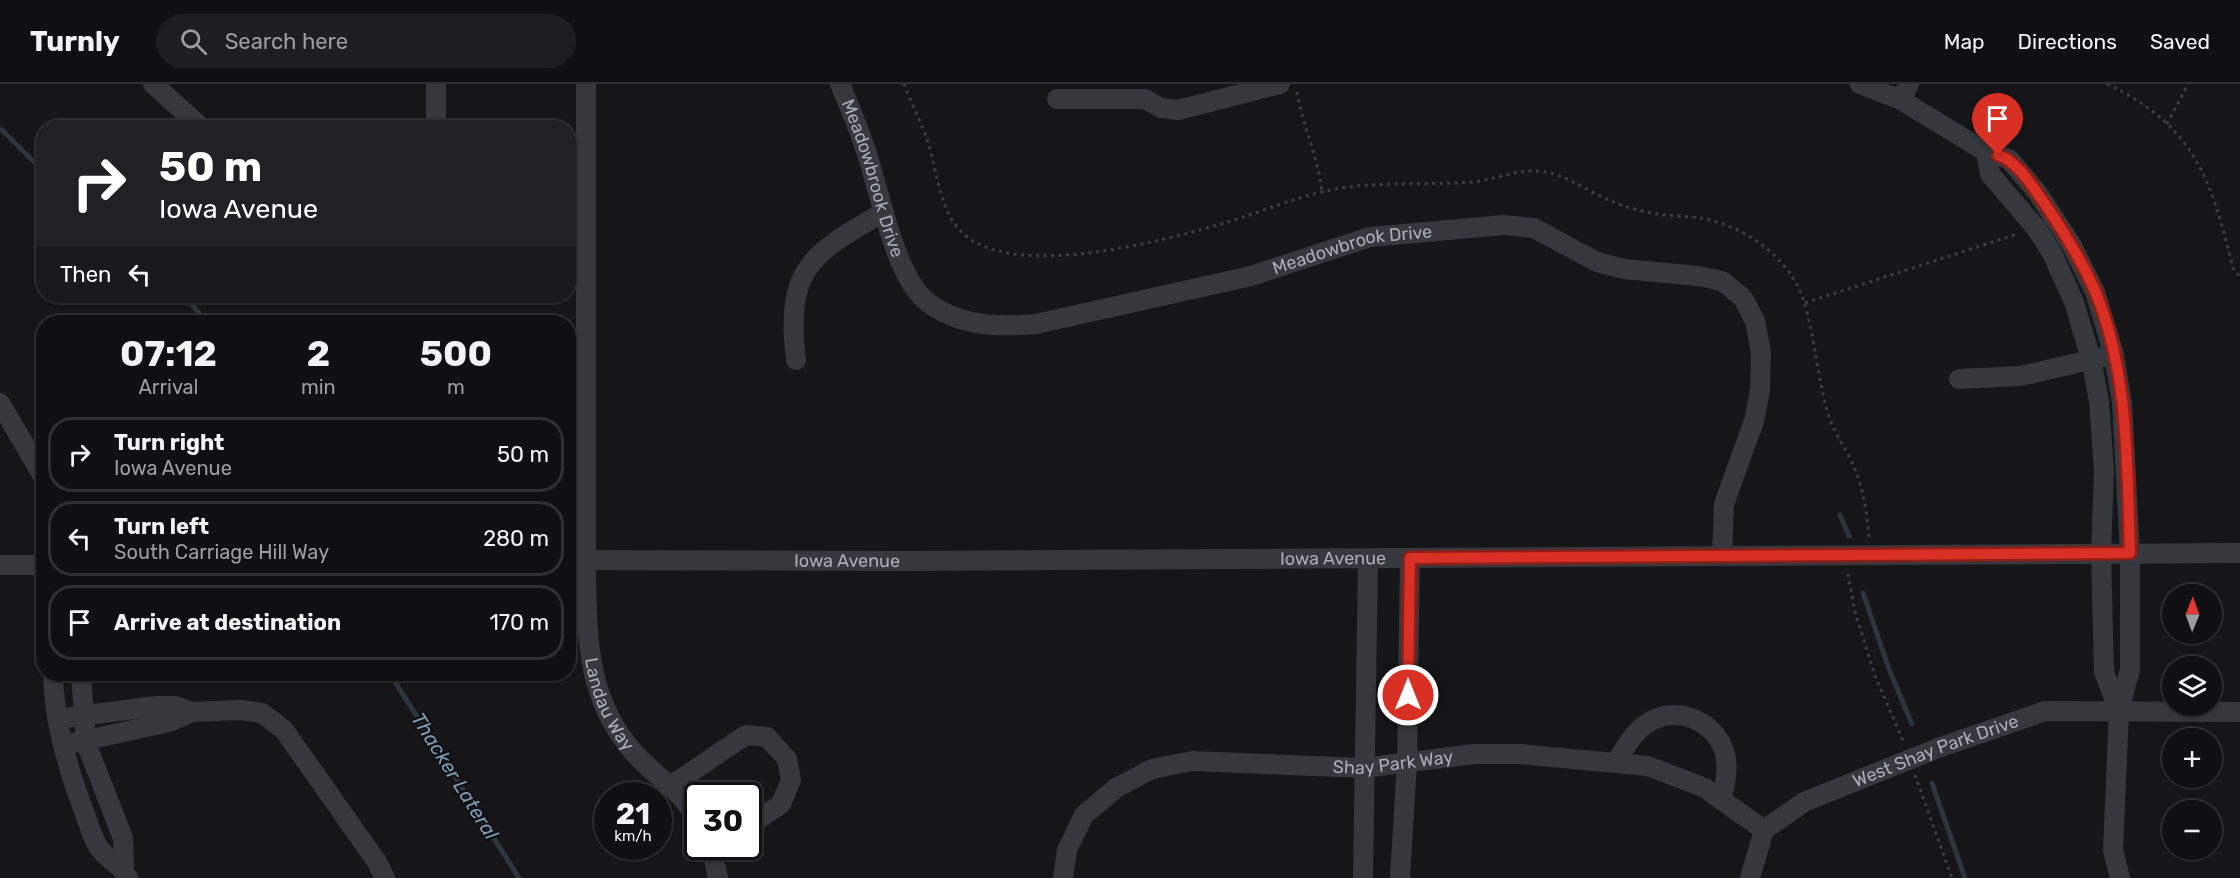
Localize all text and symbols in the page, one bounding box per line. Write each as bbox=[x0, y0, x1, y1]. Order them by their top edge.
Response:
search box bbox=[156, 14, 576, 68]
text: Turnly bbox=[30, 25, 120, 58]
icon: search bbox=[177, 25, 210, 58]
text: Search here bbox=[225, 28, 348, 55]
text: Map bbox=[1944, 29, 1985, 54]
text: Directions bbox=[2018, 29, 2117, 54]
text: Saved bbox=[2150, 29, 2210, 54]
pin bbox=[1972, 93, 2023, 155]
street label: Meadowbrook Drive bbox=[837, 96, 909, 261]
icon: arrive bbox=[1981, 102, 2014, 135]
text: 50 m bbox=[159, 142, 262, 192]
icon: right bbox=[60, 144, 138, 222]
text: Iowa Avenue bbox=[159, 193, 318, 225]
street label: Meadowbrook Drive bbox=[1269, 220, 1433, 279]
icon: left bbox=[123, 258, 156, 291]
text: Then bbox=[60, 261, 111, 288]
text: 07:12 bbox=[120, 332, 217, 375]
text: 2 bbox=[307, 332, 330, 375]
text: 500 bbox=[420, 332, 492, 375]
text: Arrival bbox=[138, 375, 198, 399]
text: min bbox=[301, 375, 336, 399]
text: m bbox=[447, 375, 465, 399]
text: Turn right bbox=[114, 429, 224, 456]
icon: right bbox=[63, 438, 96, 471]
text: 50 m bbox=[497, 441, 549, 468]
text: Iowa Avenue bbox=[114, 456, 232, 480]
text: Turn left bbox=[114, 513, 209, 540]
icon: left bbox=[63, 522, 96, 555]
text: 280 m bbox=[483, 525, 549, 552]
text: South Carriage Hill Way bbox=[114, 540, 329, 564]
street label: Iowa Avenue bbox=[1280, 547, 1386, 570]
street label: Iowa Avenue bbox=[794, 550, 900, 572]
north arrow bbox=[2162, 584, 2222, 644]
map controls bbox=[2162, 584, 2222, 860]
icon: arrive bbox=[63, 606, 96, 639]
text: Arrive at destination bbox=[114, 609, 341, 636]
text: 170 m bbox=[489, 609, 549, 636]
street label: Landau Way bbox=[580, 656, 639, 755]
button: layers bbox=[2162, 656, 2222, 716]
position arrow bbox=[1376, 663, 1440, 727]
water label: Thacker Lateral bbox=[406, 708, 504, 845]
street label: West Shay Park Drive bbox=[1849, 710, 2021, 792]
button: + bbox=[2162, 728, 2222, 788]
street label: Shay Park Way bbox=[1332, 746, 1454, 779]
speed limit sign: 30 bbox=[684, 782, 762, 860]
text: 21 bbox=[616, 796, 650, 832]
button: − bbox=[2162, 800, 2222, 860]
text: km/h bbox=[614, 827, 652, 845]

